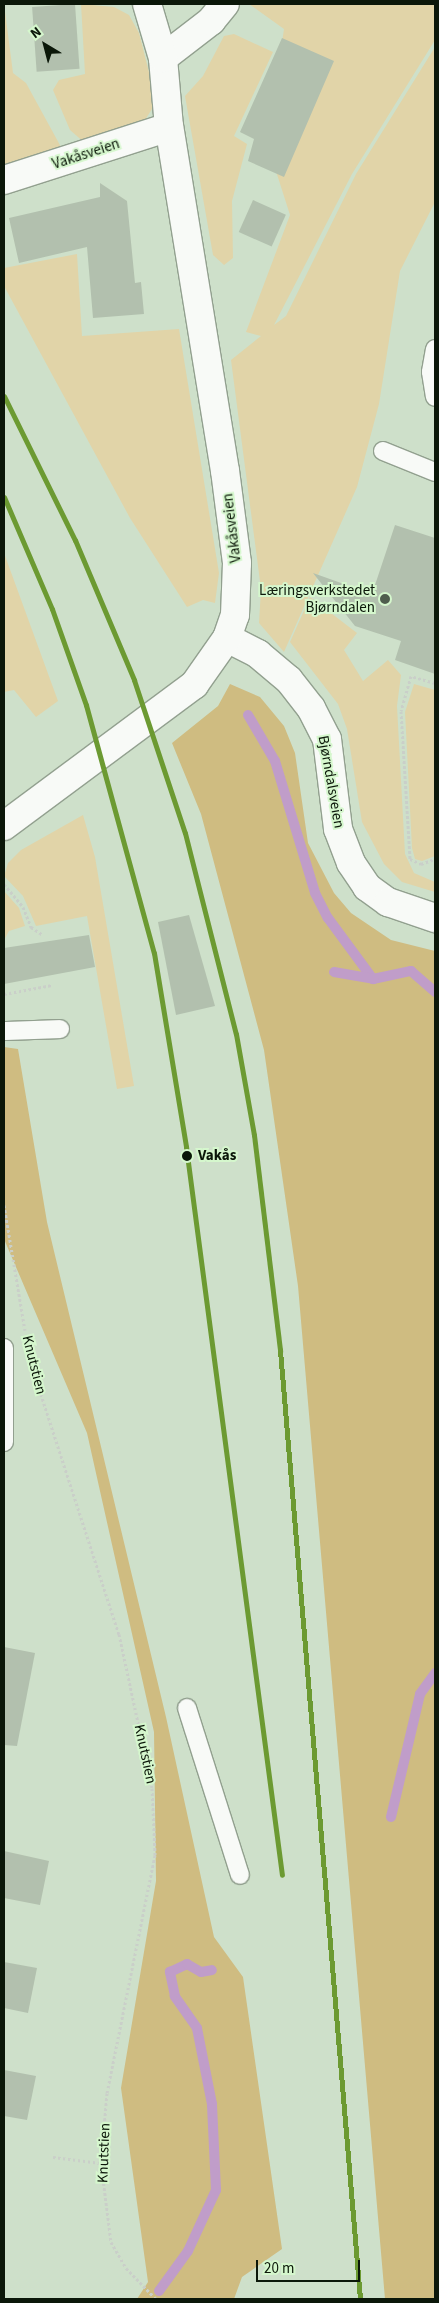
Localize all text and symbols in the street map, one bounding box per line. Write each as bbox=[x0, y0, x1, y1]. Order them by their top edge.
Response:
north arrow bbox=[20, 20, 70, 70]
text: N bbox=[26, 22, 46, 44]
street label: Vakåsveien bbox=[50, 135, 122, 173]
street label: Vakåsveien bbox=[219, 492, 245, 564]
place label: Læringsverkstedet Bjørndalen bbox=[259, 581, 375, 616]
marker: Læringsverkstedet Bjørndalen bbox=[379, 593, 391, 605]
street label: Bjørndalsveien bbox=[314, 734, 348, 830]
place label: Vakås bbox=[198, 1147, 236, 1165]
marker: Vakås bbox=[180, 1149, 194, 1163]
street label: Knutstien bbox=[18, 1334, 50, 1396]
street label: Knutstien bbox=[130, 1723, 160, 1785]
street label: Knutstien bbox=[94, 2123, 114, 2183]
scale bar bbox=[259, 2250, 363, 2282]
text: 20 m bbox=[264, 2258, 294, 2279]

